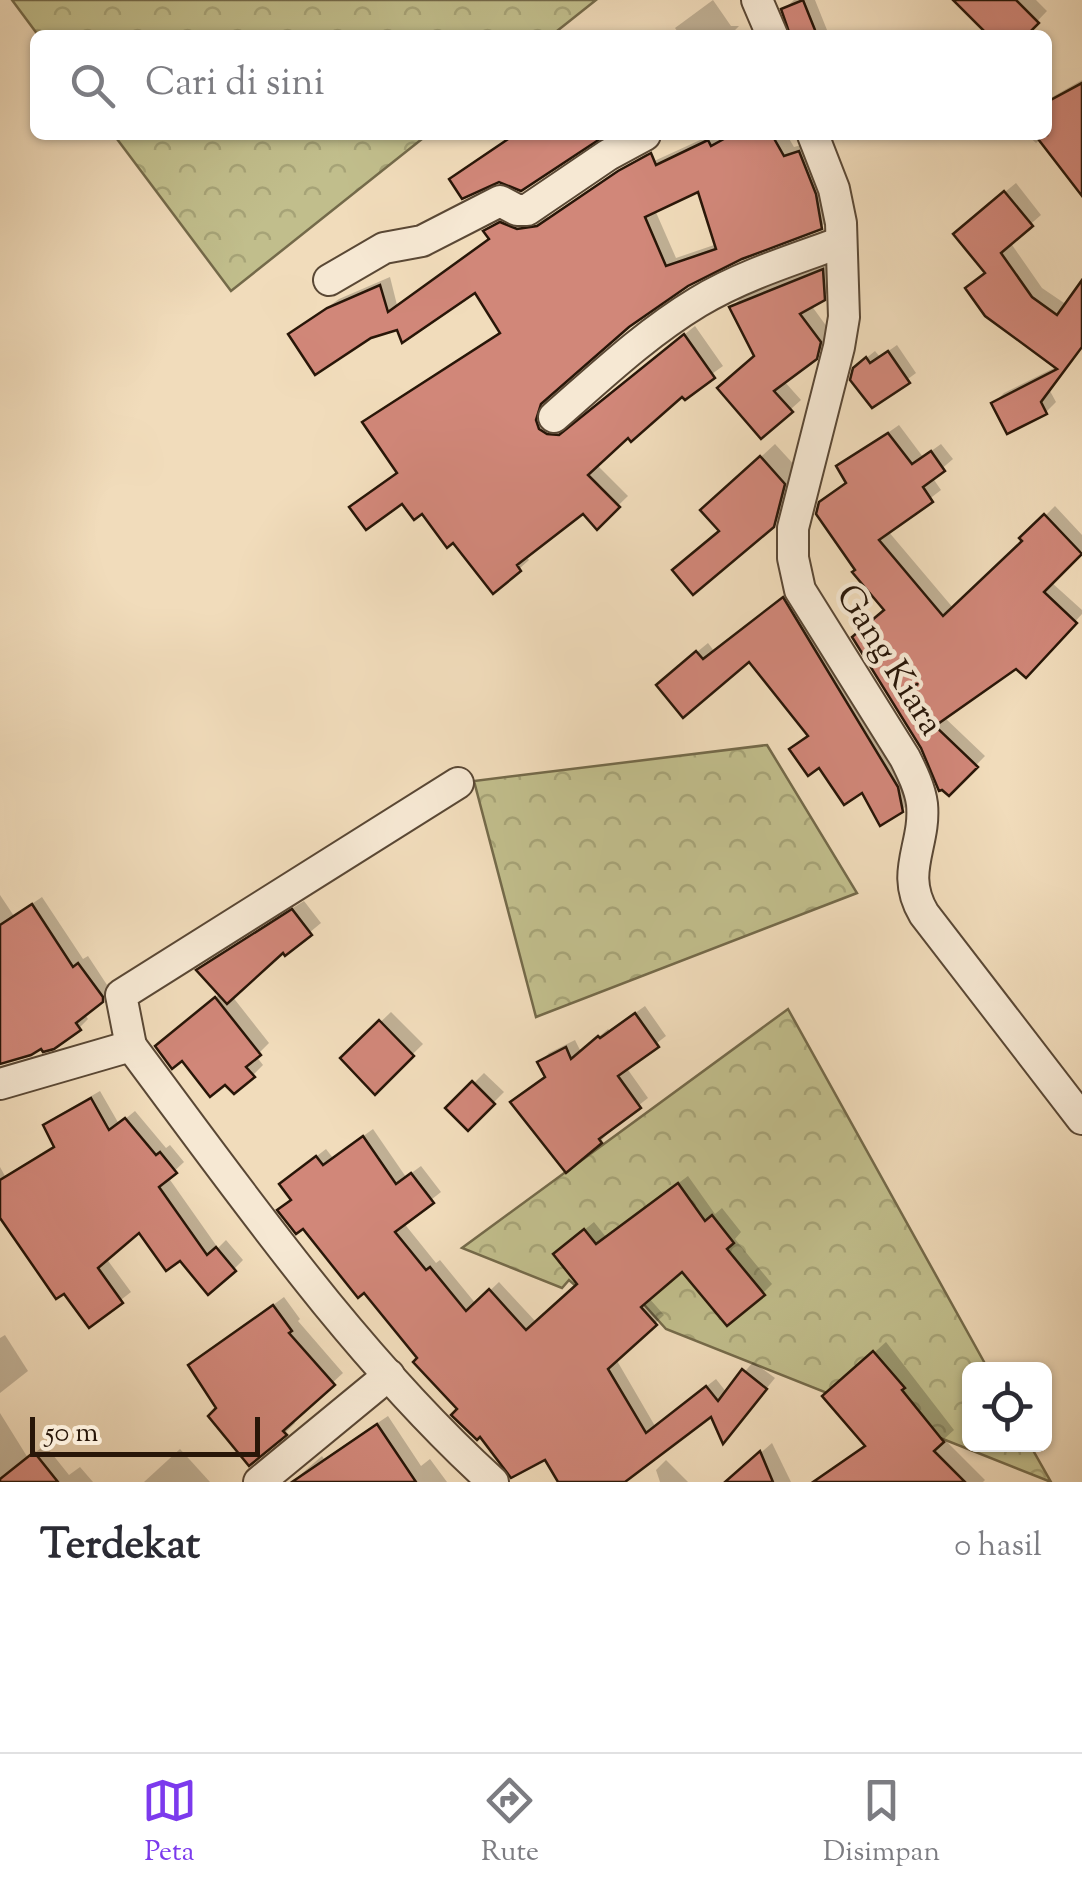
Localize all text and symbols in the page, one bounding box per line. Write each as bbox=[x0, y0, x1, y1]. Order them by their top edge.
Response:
search box bbox=[30, 30, 1052, 140]
icon: search bbox=[65, 58, 120, 113]
text: Cari di sini bbox=[145, 58, 325, 112]
street label: Gang Kiara bbox=[821, 575, 955, 747]
map controls bbox=[962, 1362, 1052, 1452]
button: locate bbox=[962, 1362, 1052, 1452]
scale bar bbox=[30, 1412, 260, 1456]
text: 50 m bbox=[45, 1414, 99, 1454]
text: Terdekat bbox=[40, 1517, 200, 1577]
text: 0 hasil bbox=[954, 1524, 1042, 1570]
tab: Peta bbox=[142, 1773, 197, 1873]
tab: Rute bbox=[481, 1773, 539, 1873]
tab: Disimpan bbox=[823, 1773, 940, 1873]

